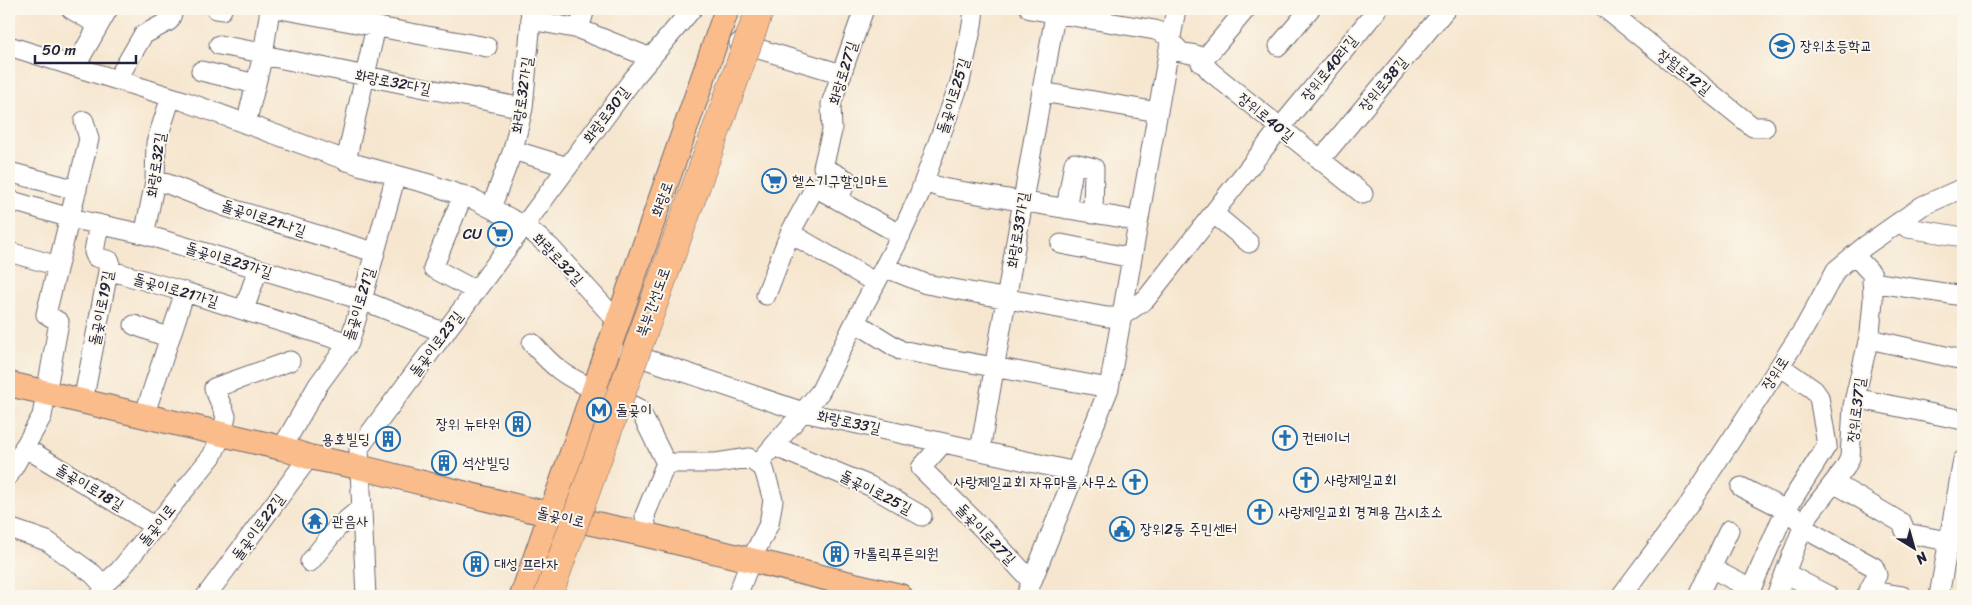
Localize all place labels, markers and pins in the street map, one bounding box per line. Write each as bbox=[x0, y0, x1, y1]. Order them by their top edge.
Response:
school or university icon: 장위초등학교 bbox=[1769, 33, 1795, 59]
place label: 장위초등학교 bbox=[1800, 33, 1872, 59]
supermarket icon: 헬스기구할인마트 bbox=[761, 168, 787, 194]
place label: 헬스기구할인마트 bbox=[792, 168, 889, 194]
place label: CU bbox=[463, 221, 483, 247]
supermarket icon: CU bbox=[487, 221, 513, 247]
metro station icon: 돌곶이 bbox=[586, 397, 612, 423]
place label: 돌곶이 bbox=[616, 397, 652, 423]
place label: 장위 뉴타워 bbox=[436, 411, 500, 437]
building icon: 장위 뉴타워 bbox=[505, 411, 531, 437]
church icon: 컨테이너 bbox=[1272, 425, 1298, 451]
place label: 컨테이너 bbox=[1302, 425, 1350, 451]
place label: 용호빌딩 bbox=[322, 426, 370, 452]
building icon: 용호빌딩 bbox=[375, 426, 401, 452]
building icon: 석산빌딩 bbox=[431, 450, 457, 476]
place label: 석산빌딩 bbox=[462, 450, 510, 476]
church icon: 사랑제일교회 bbox=[1293, 467, 1319, 493]
place label: 사랑제일교회 bbox=[1324, 467, 1396, 493]
place label: 사랑제일교회 자유마을 사무소 bbox=[953, 469, 1118, 495]
church icon: 사랑제일교회 자유마을 사무소 bbox=[1122, 469, 1148, 495]
church icon: 사랑제일교회 경계용 감시초소 bbox=[1247, 499, 1273, 525]
place label: 사랑제일교회 경계용 감시초소 bbox=[1278, 499, 1443, 525]
temple icon: 관음사 bbox=[302, 508, 328, 534]
place label: 관음사 bbox=[332, 508, 368, 534]
public building icon: 장위2동 주민센터 bbox=[1109, 516, 1135, 542]
place label: 장위2동 주민센터 bbox=[1140, 516, 1237, 542]
building icon: 카톨릭푸른의원 bbox=[823, 541, 849, 567]
place label: 카톨릭푸른의원 bbox=[854, 541, 939, 567]
building icon: 대성 프라자 bbox=[463, 551, 489, 577]
place label: 대성 프라자 bbox=[494, 551, 558, 577]

